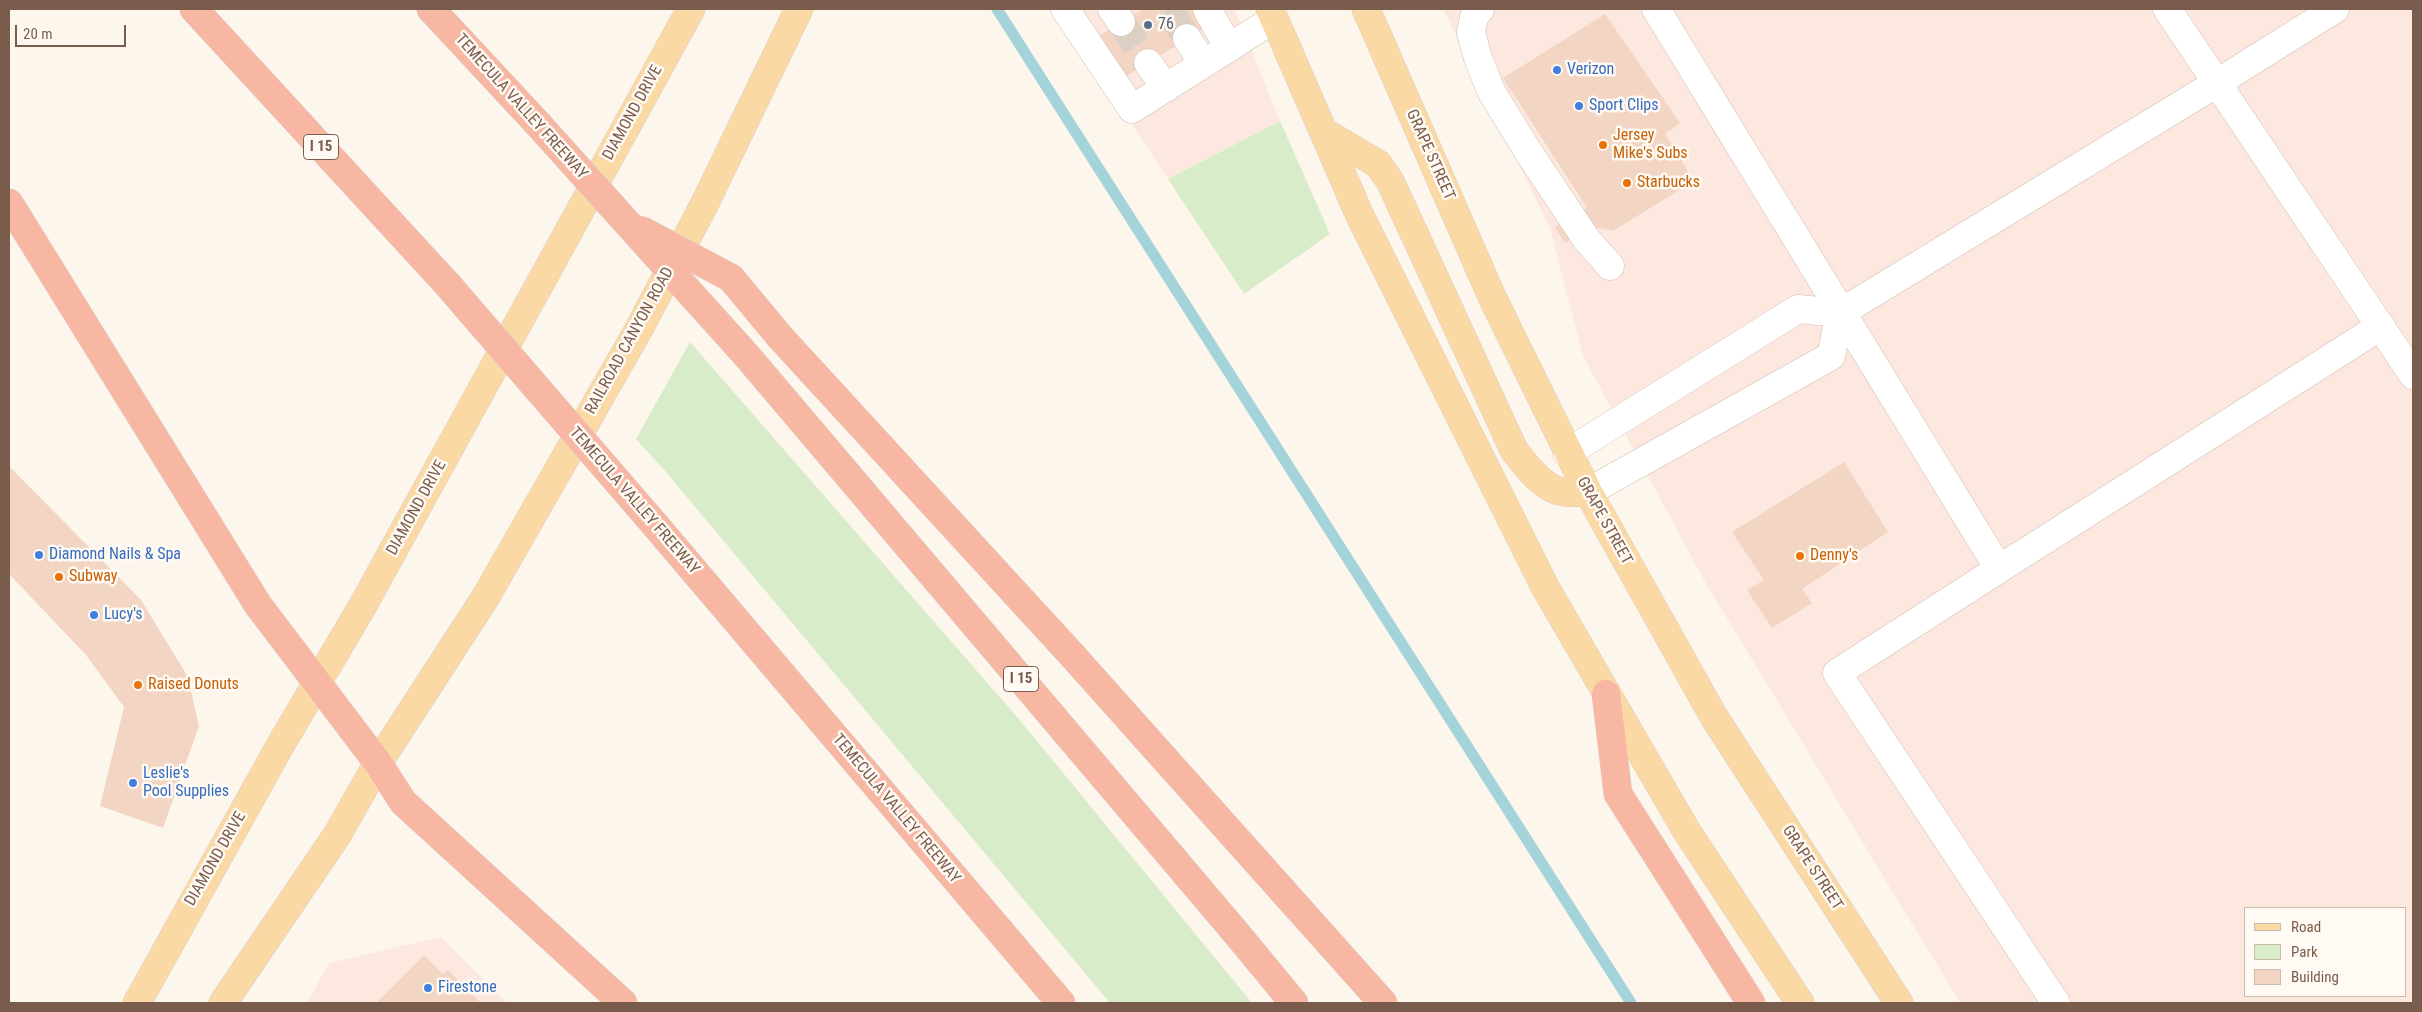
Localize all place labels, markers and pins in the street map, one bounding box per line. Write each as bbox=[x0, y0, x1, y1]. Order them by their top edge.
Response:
place label: 76 bbox=[1158, 15, 1174, 35]
marker: 76 bbox=[1142, 19, 1154, 31]
place label: Verizon bbox=[1567, 60, 1614, 80]
marker: Verizon bbox=[1551, 64, 1563, 76]
place label: Sport Clips bbox=[1589, 96, 1658, 116]
marker: Sport Clips bbox=[1573, 100, 1585, 112]
place label: Jersey Mike's Subs bbox=[1613, 126, 1688, 164]
marker: Jersey Mike's Subs bbox=[1597, 139, 1609, 151]
place label: Starbucks bbox=[1637, 173, 1700, 193]
marker: Starbucks bbox=[1621, 177, 1633, 189]
place label: Diamond Nails & Spa bbox=[49, 545, 181, 565]
place label: Denny's bbox=[1810, 546, 1858, 566]
marker: Diamond Nails & Spa bbox=[33, 549, 45, 561]
marker: Denny's bbox=[1794, 550, 1806, 562]
place label: Subway bbox=[69, 567, 118, 587]
marker: Subway bbox=[53, 571, 65, 583]
place label: Lucy's bbox=[104, 605, 143, 625]
marker: Lucy's bbox=[88, 609, 100, 621]
place label: Raised Donuts bbox=[148, 675, 239, 695]
marker: Raised Donuts bbox=[132, 679, 144, 691]
place label: Leslie's Pool Supplies bbox=[143, 764, 229, 802]
marker: Leslie's Pool Supplies bbox=[127, 777, 139, 789]
place label: Firestone bbox=[438, 978, 497, 998]
marker: Firestone bbox=[422, 982, 434, 994]

